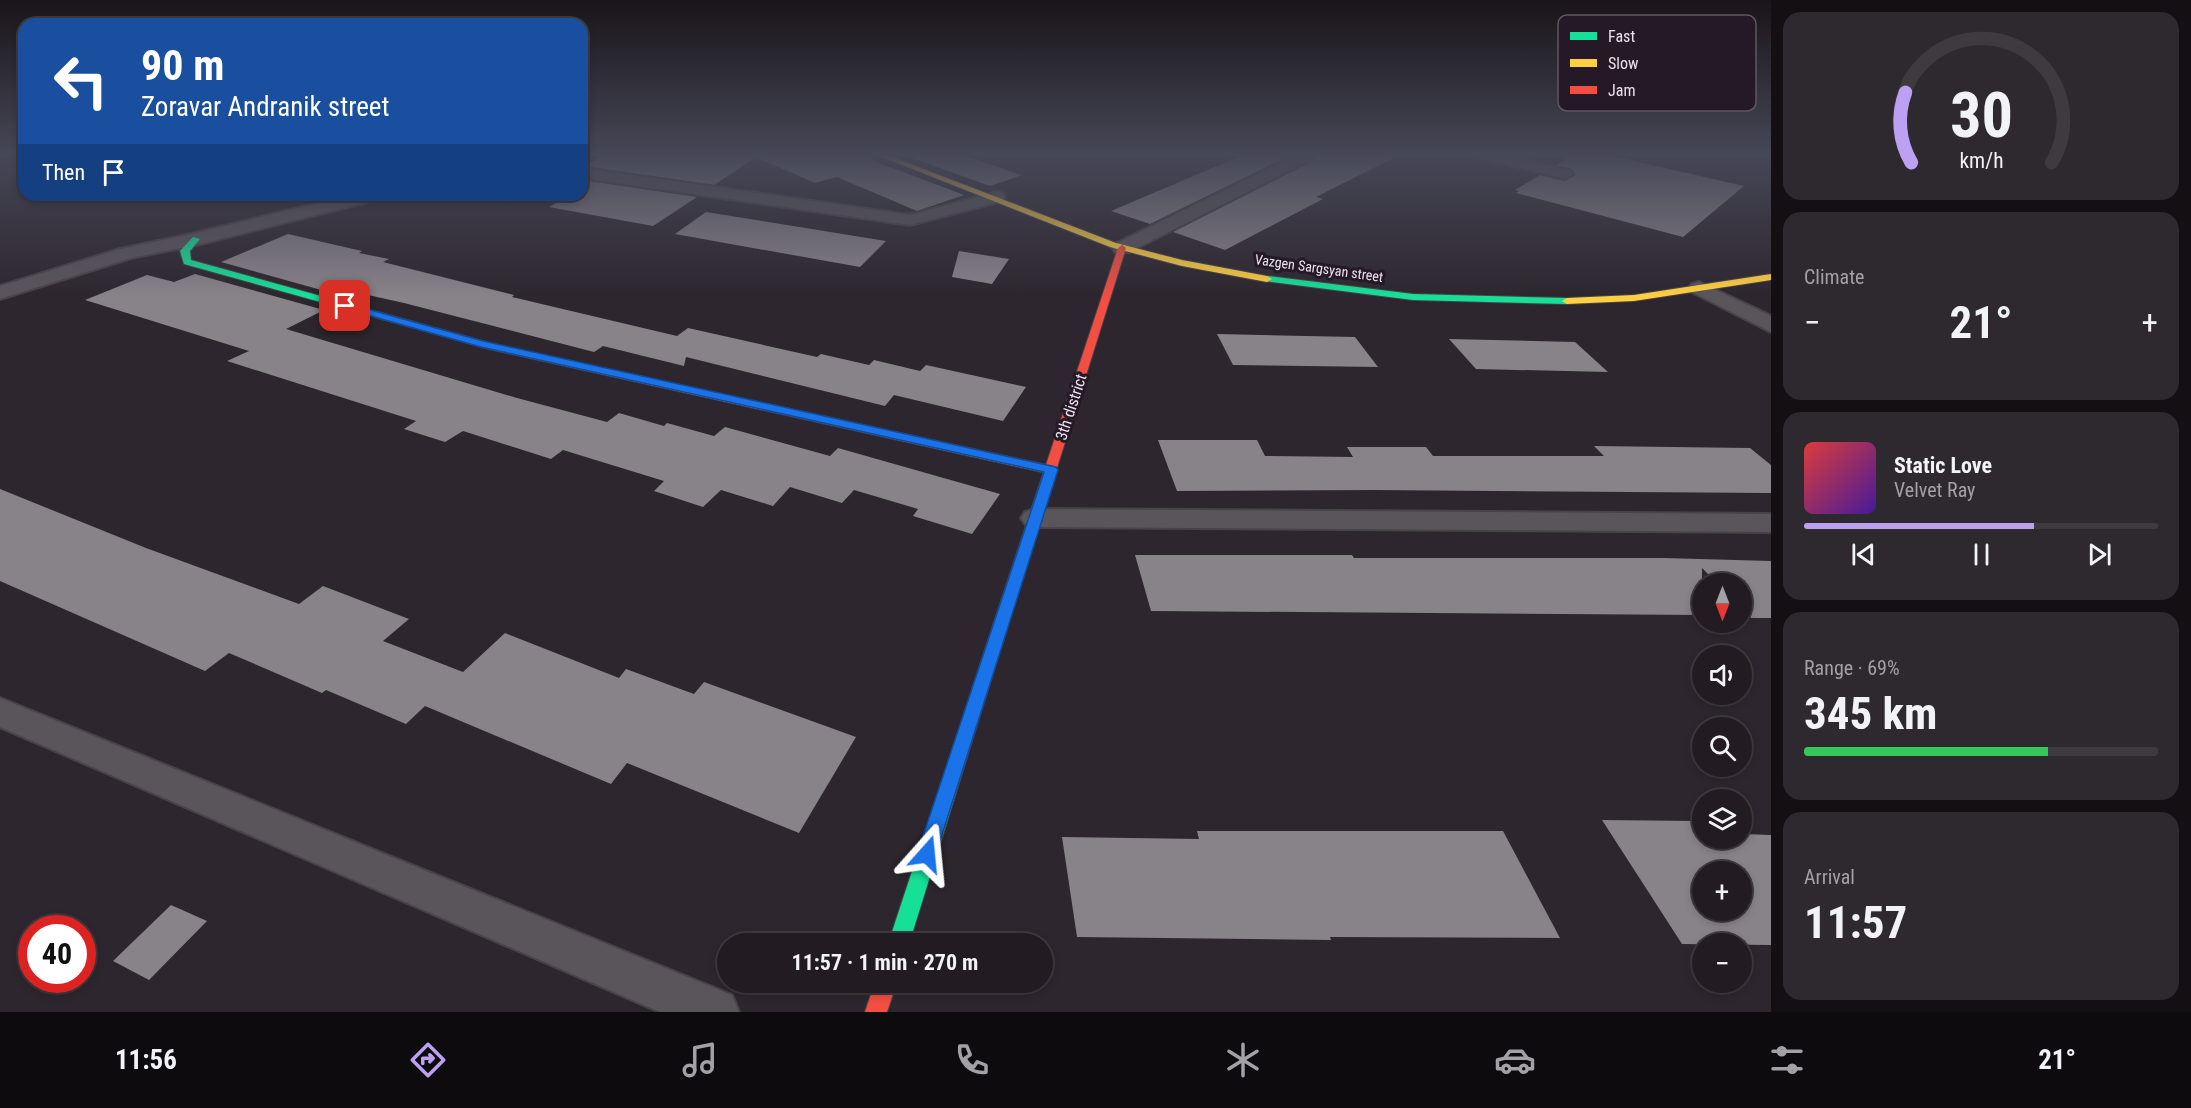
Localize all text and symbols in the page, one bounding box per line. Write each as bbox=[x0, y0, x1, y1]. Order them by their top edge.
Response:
legend bbox=[1558, 15, 1756, 111]
text: Fast bbox=[1608, 27, 1635, 46]
text: 90 m bbox=[141, 41, 224, 90]
icon: left bbox=[42, 42, 120, 120]
text: Slow bbox=[1608, 54, 1638, 73]
text: 30 bbox=[1949, 79, 2013, 152]
text: Jam bbox=[1608, 81, 1635, 100]
text: Zoravar Andranik street bbox=[141, 91, 389, 123]
text: km/h bbox=[1959, 148, 2003, 173]
icon: arrive bbox=[97, 156, 130, 189]
text: Then bbox=[42, 160, 85, 185]
street label: Vazgen Sargsyan street bbox=[1254, 251, 1384, 285]
text: Climate bbox=[1804, 265, 1864, 289]
pin bbox=[319, 280, 370, 331]
icon: arrive bbox=[328, 289, 361, 322]
text: 21° bbox=[1950, 296, 2013, 349]
text: − bbox=[1804, 303, 1821, 342]
text: + bbox=[2142, 303, 2158, 342]
street label: 3th district bbox=[1051, 371, 1091, 442]
text: Static Love bbox=[1894, 453, 1992, 478]
text: Velvet Ray bbox=[1894, 478, 1975, 502]
icon: previous bbox=[1847, 538, 1880, 571]
icon: pause bbox=[1965, 538, 1998, 571]
icon: next bbox=[2083, 538, 2116, 571]
north arrow bbox=[1692, 573, 1752, 633]
map controls bbox=[1692, 573, 1752, 993]
button: sound bbox=[1692, 645, 1752, 705]
text: Range · 69% bbox=[1804, 656, 1900, 680]
text: 345 km bbox=[1804, 687, 1937, 740]
button: search bbox=[1692, 717, 1752, 777]
button: layers bbox=[1692, 789, 1752, 849]
position arrow bbox=[895, 822, 959, 886]
button: + bbox=[1692, 861, 1752, 921]
text: Arrival bbox=[1804, 865, 1855, 889]
text: 11:57 bbox=[1804, 896, 1907, 949]
speed limit sign: 40 bbox=[18, 915, 96, 993]
button: − bbox=[1692, 933, 1752, 993]
text: 11:57 · 1 min · 270 m bbox=[792, 950, 978, 975]
icon: directions bbox=[407, 1039, 449, 1081]
icon: music bbox=[679, 1039, 721, 1081]
icon: phone bbox=[951, 1039, 993, 1081]
icon: climate bbox=[1222, 1039, 1264, 1081]
icon: car bbox=[1494, 1039, 1536, 1081]
icon: filters bbox=[1766, 1039, 1808, 1081]
text: 11:56 bbox=[115, 1044, 177, 1076]
text: 21° bbox=[2038, 1044, 2076, 1076]

